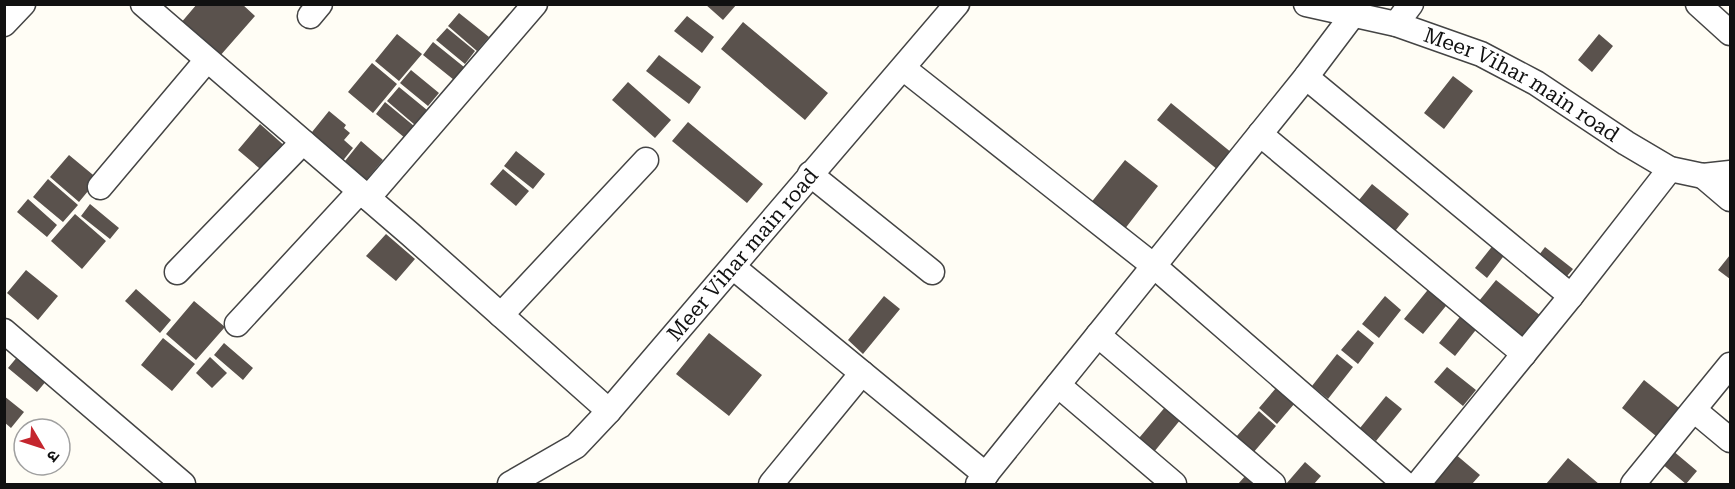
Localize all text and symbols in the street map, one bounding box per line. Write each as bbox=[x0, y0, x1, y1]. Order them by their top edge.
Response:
street label: Meer Vihar main road bbox=[1421, 23, 1624, 147]
street label: Meer Vihar main road bbox=[662, 163, 823, 346]
north arrow bbox=[12, 417, 72, 477]
text: उ bbox=[43, 447, 64, 466]

